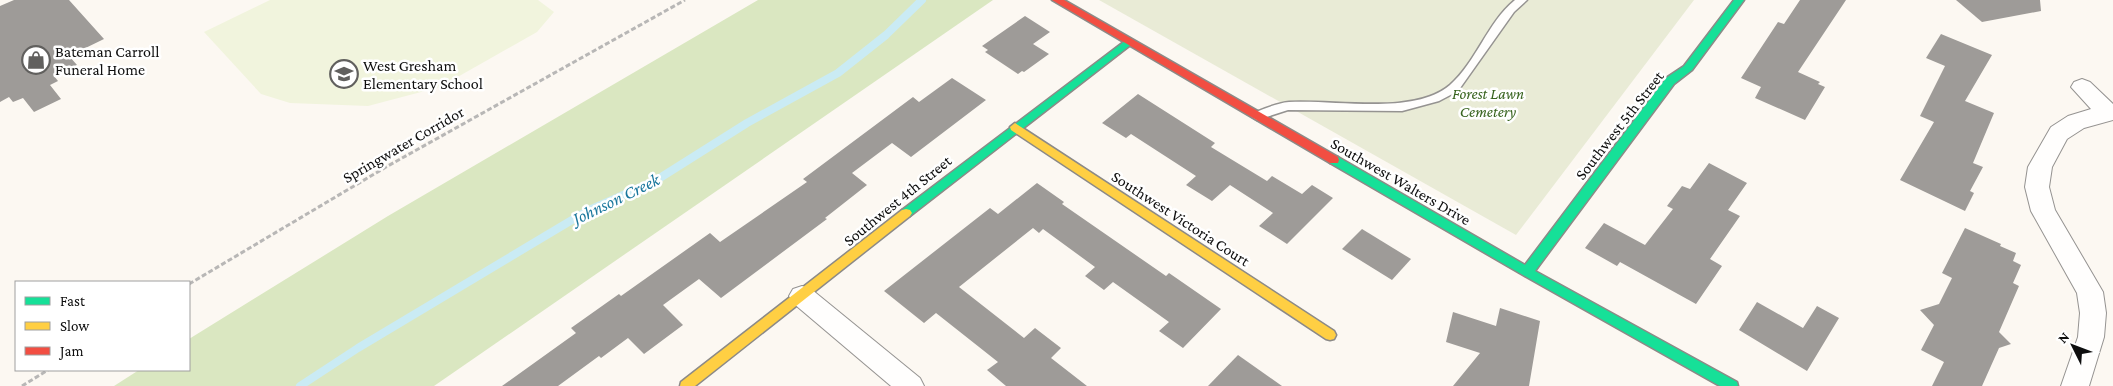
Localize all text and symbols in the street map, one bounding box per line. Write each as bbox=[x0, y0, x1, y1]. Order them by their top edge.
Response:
place label: Bateman Carroll Funeral Home bbox=[55, 43, 159, 78]
shop icon: Bateman Carroll Funeral Home bbox=[21, 45, 51, 75]
place label: West Gresham Elementary School bbox=[363, 57, 483, 93]
school or university icon: West Gresham Elementary School bbox=[329, 59, 359, 89]
street label: Southwest 5th Street bbox=[1572, 67, 1667, 183]
park label: Forest Lawn Cemetery bbox=[1452, 85, 1524, 121]
street label: Springwater Corridor bbox=[340, 103, 468, 187]
street label: Southwest Walters Drive bbox=[1328, 134, 1474, 228]
street label: Southwest 4th Street bbox=[840, 151, 955, 249]
street label: Southwest Victoria Court bbox=[1109, 167, 1253, 270]
water label: Johnson Creek bbox=[566, 169, 664, 230]
legend bbox=[15, 281, 190, 371]
text: Fast bbox=[60, 293, 86, 309]
text: Slow bbox=[60, 318, 90, 334]
north arrow bbox=[2048, 321, 2098, 371]
text: N bbox=[2054, 328, 2073, 346]
text: Jam bbox=[58, 343, 83, 360]

